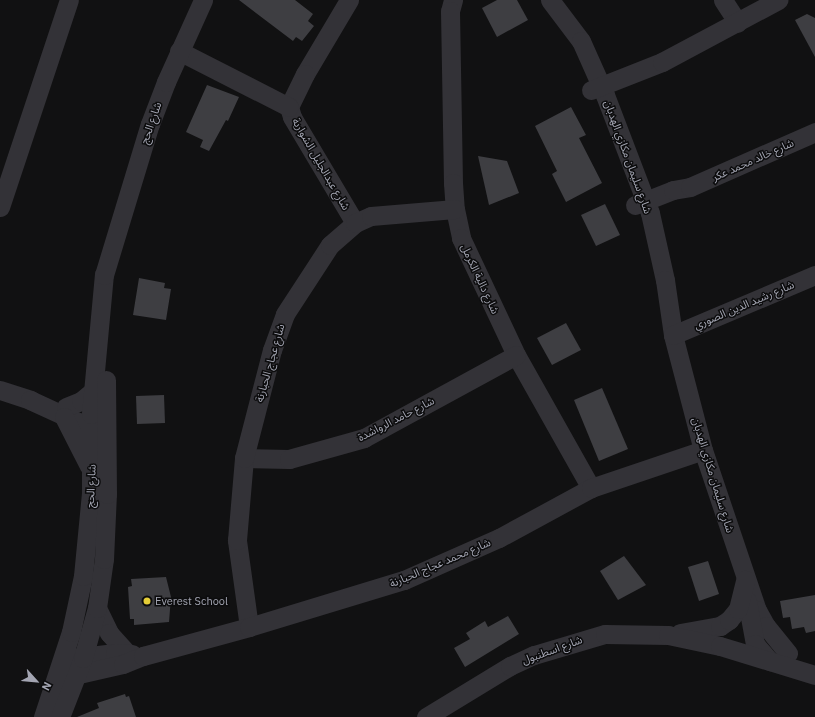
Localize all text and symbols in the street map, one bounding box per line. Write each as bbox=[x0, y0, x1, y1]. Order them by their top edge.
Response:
street label: شارع سليمان مكازي الهدبان bbox=[601, 98, 655, 216]
street label: شارع الحج bbox=[138, 100, 164, 146]
street label: شارع عبدالجليل الشواربة bbox=[289, 116, 353, 212]
street label: شارع خالد محمد عكر bbox=[710, 136, 796, 184]
street label: شارع دالية الكرمل bbox=[458, 242, 502, 316]
street label: شارع رشيد الدين الصوري bbox=[692, 278, 796, 332]
street label: شارع عجاج الحبارنة bbox=[253, 322, 287, 404]
street label: شارع حامد الرواشدة bbox=[355, 394, 437, 444]
street label: شارع سليمان مكازي الهدبان bbox=[689, 416, 737, 534]
street label: شارع الحج bbox=[83, 464, 99, 508]
street label: شارع محمد عجاج الحبارنة bbox=[388, 536, 492, 590]
place label: Everest School bbox=[155, 594, 228, 608]
marker: Everest School bbox=[142, 596, 152, 606]
street label: شارع اسطنبول bbox=[520, 633, 584, 667]
north arrow bbox=[16, 661, 56, 701]
text: N bbox=[39, 680, 55, 693]

